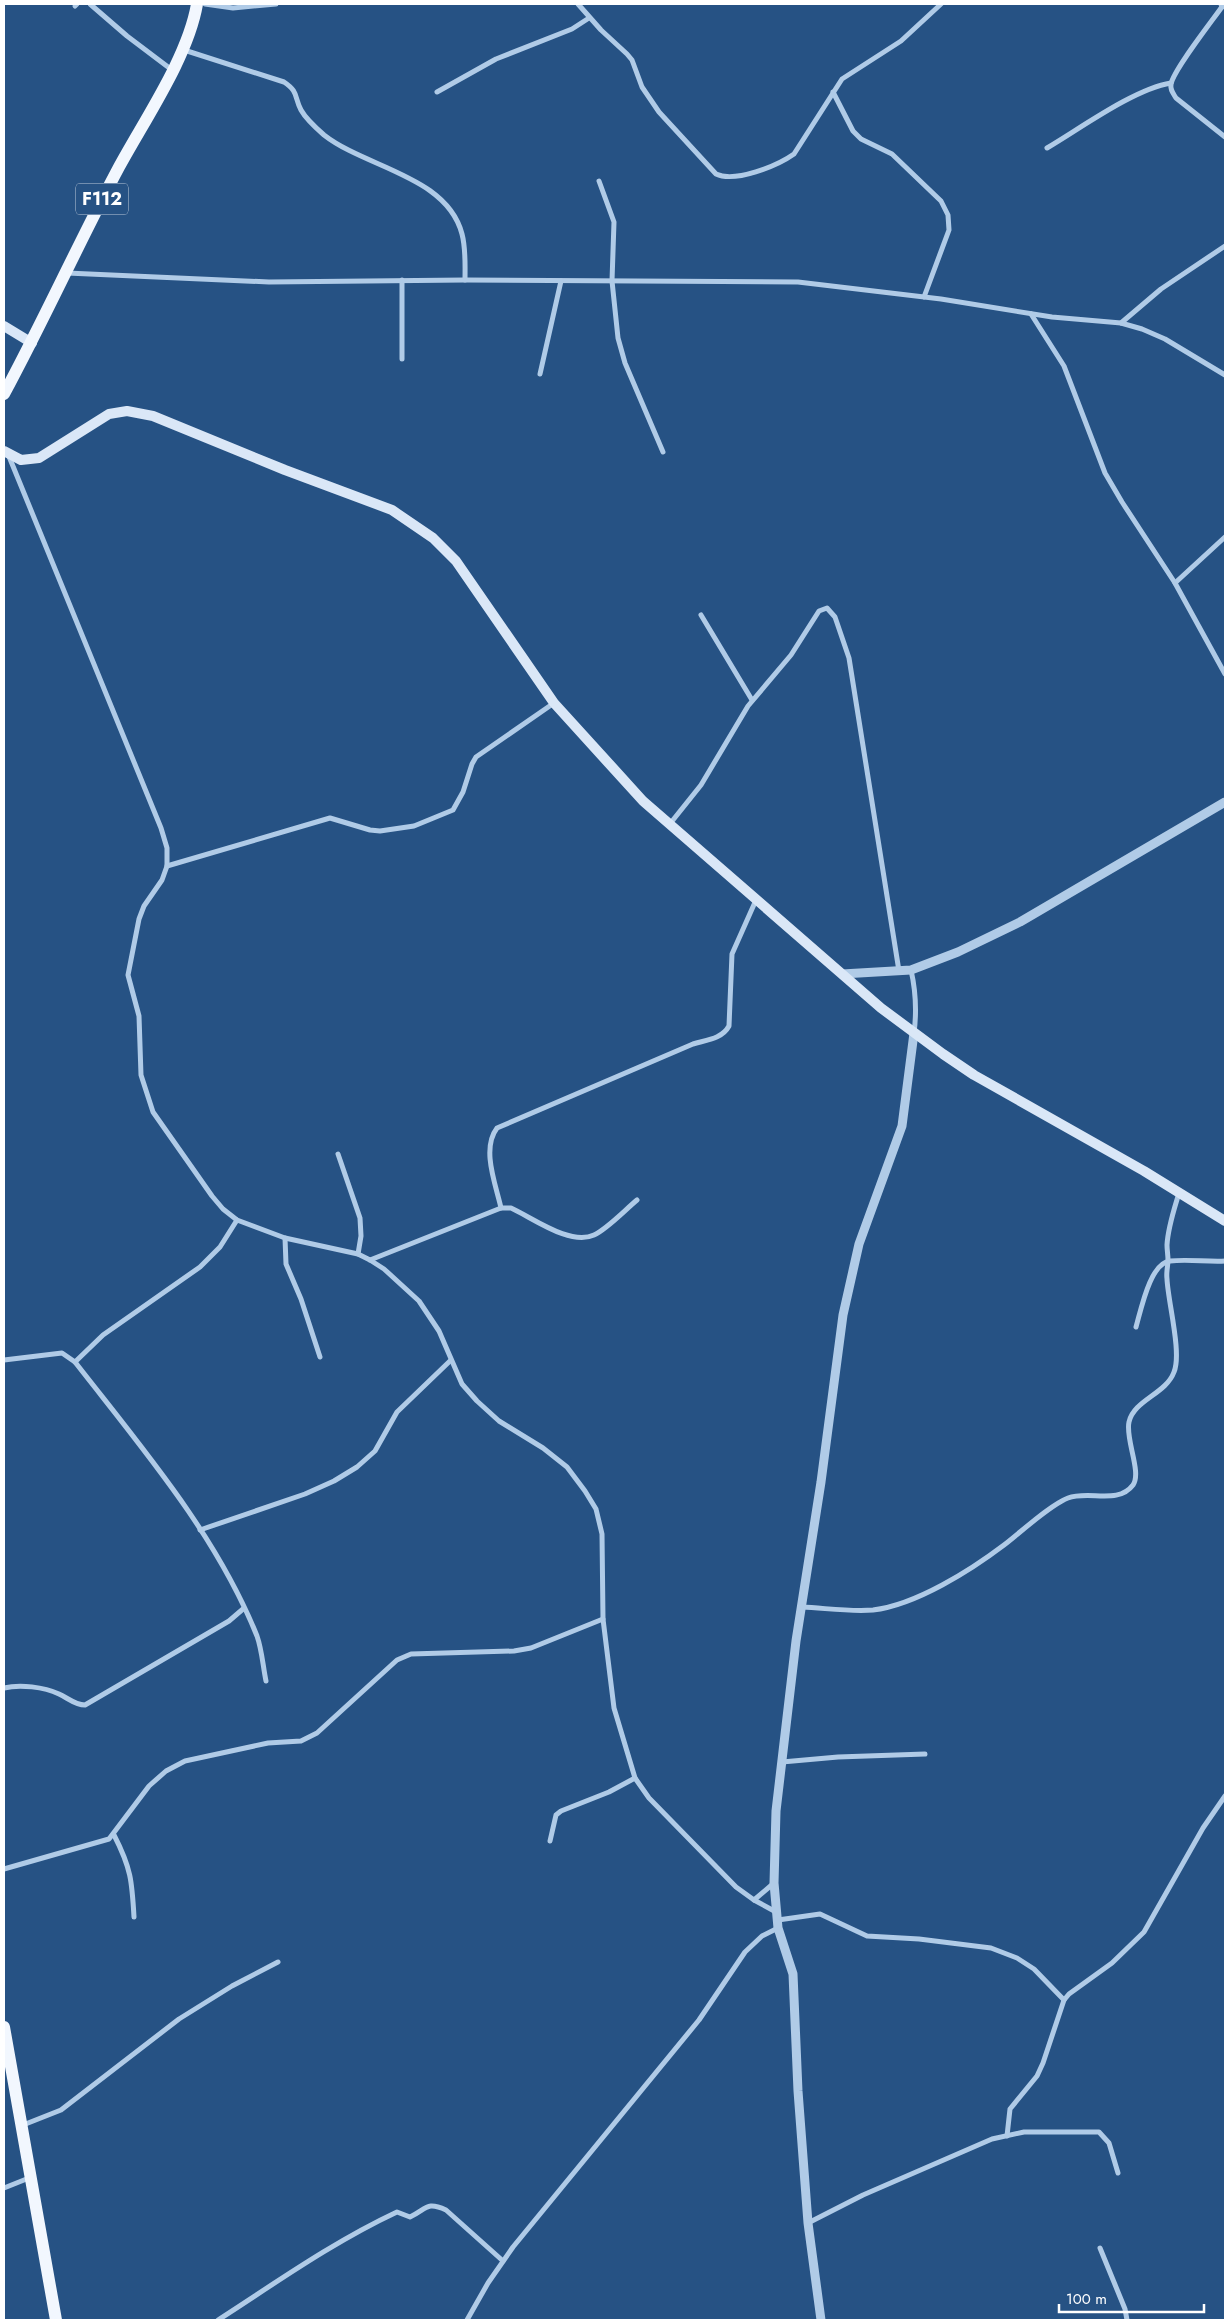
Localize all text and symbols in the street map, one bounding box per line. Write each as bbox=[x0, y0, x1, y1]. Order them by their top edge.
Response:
road number: F112 bbox=[76, 183, 128, 214]
scale bar bbox=[1059, 2282, 1204, 2314]
text: 100 m bbox=[1066, 2288, 1107, 2310]

